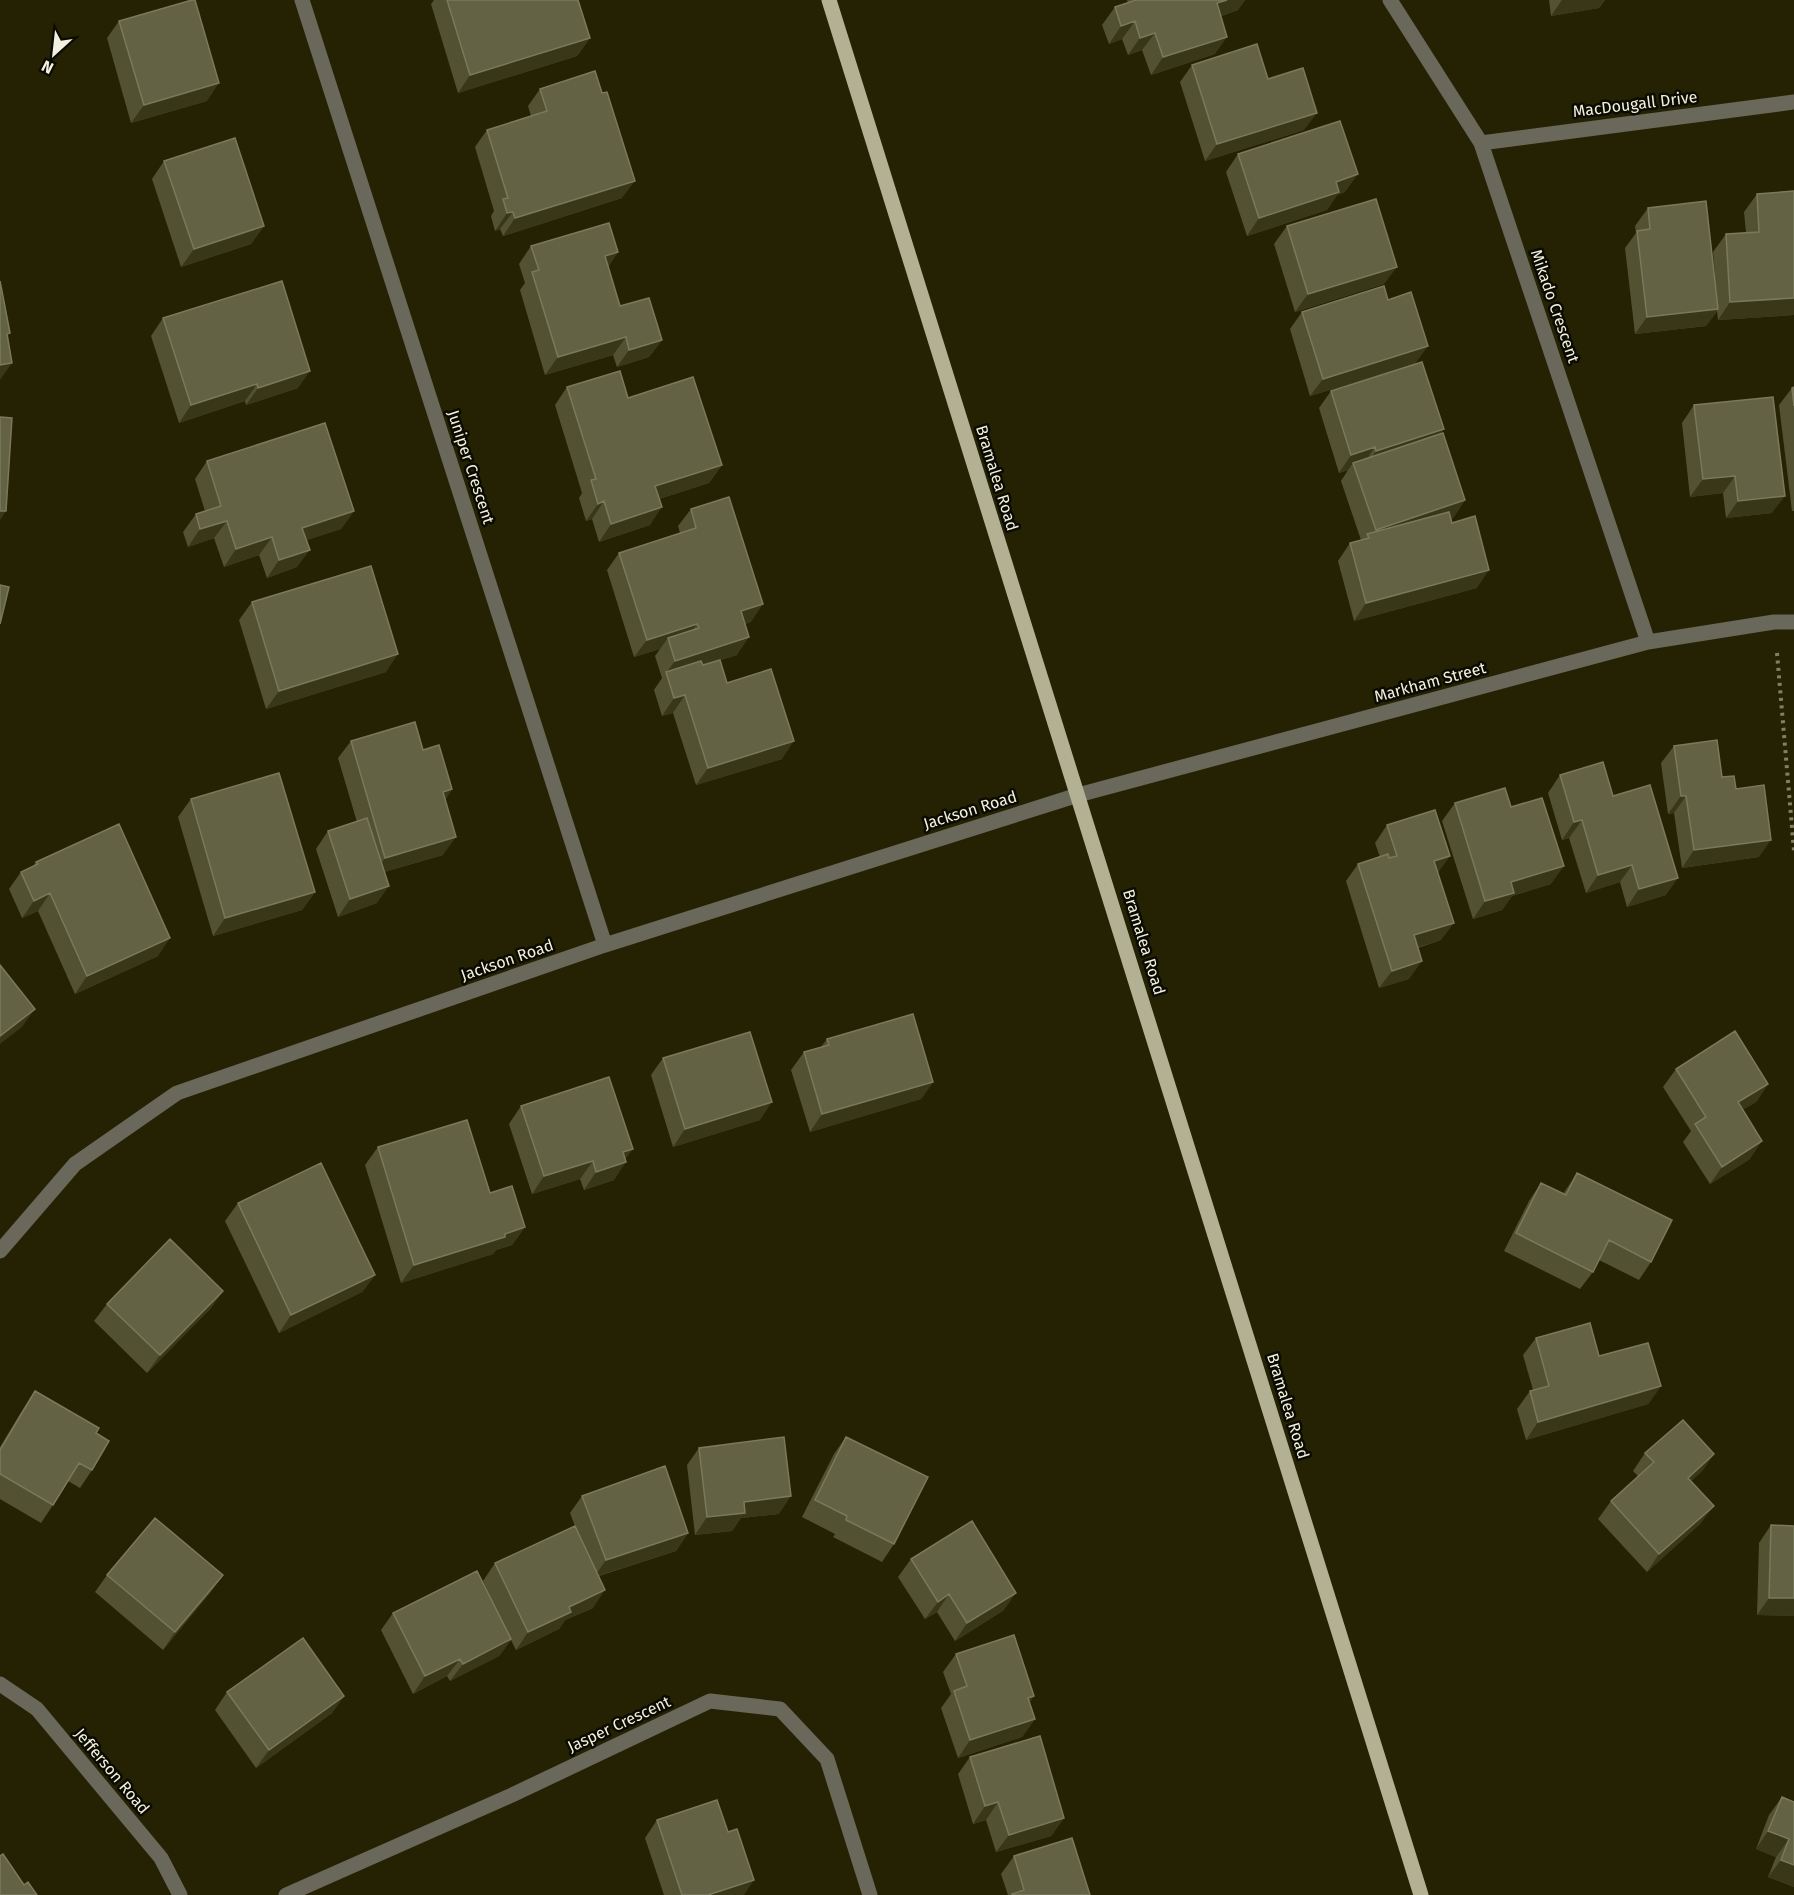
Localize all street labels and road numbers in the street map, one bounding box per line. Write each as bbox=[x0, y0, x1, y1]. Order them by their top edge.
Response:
street label: MacDougall Drive bbox=[1572, 87, 1698, 121]
street label: Mikado Crescent bbox=[1527, 247, 1583, 365]
street label: Juniper Crescent bbox=[444, 408, 498, 527]
street label: Bramalea Road bbox=[972, 423, 1022, 533]
street label: Markham Street bbox=[1372, 658, 1488, 706]
street label: Jackson Road bbox=[921, 787, 1019, 833]
street label: Bramalea Road bbox=[1119, 887, 1169, 997]
street label: Jackson Road bbox=[458, 935, 556, 985]
street label: Bramalea Road bbox=[1263, 1351, 1313, 1461]
street label: Jasper Crescent bbox=[565, 1692, 674, 1756]
street label: Jefferson Road bbox=[71, 1724, 153, 1818]

